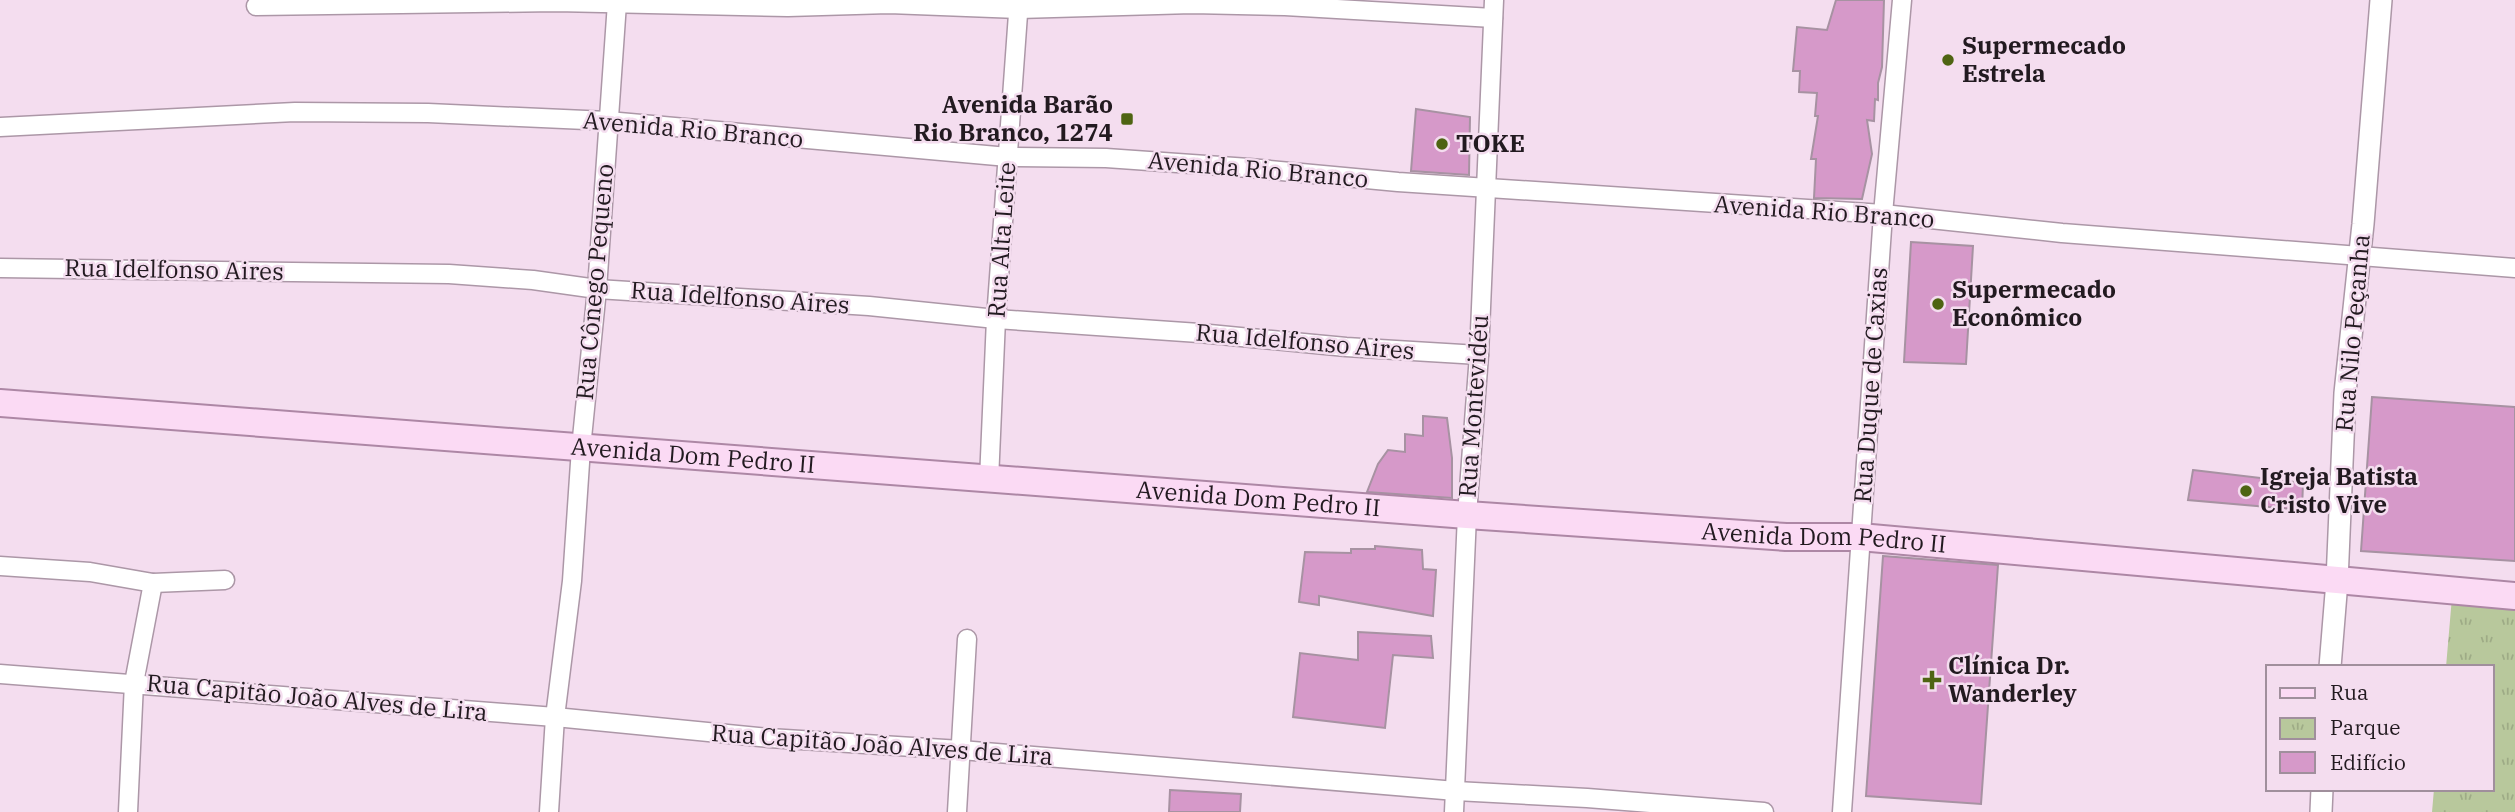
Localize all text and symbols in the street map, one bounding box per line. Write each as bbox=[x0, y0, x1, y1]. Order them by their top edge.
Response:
place label: Supermecado Estrela bbox=[1962, 29, 2126, 89]
marker: Supermecado Estrela bbox=[1940, 52, 1956, 68]
place label: Avenida Barão Rio Branco, 1274 bbox=[913, 88, 1113, 148]
street label: Avenida Rio Branco bbox=[582, 103, 805, 155]
marker: Avenida Barão Rio Branco, 1274 bbox=[1119, 111, 1135, 127]
place label: TOKE bbox=[1456, 127, 1525, 159]
marker: TOKE bbox=[1434, 136, 1450, 152]
street label: Avenida Rio Branco bbox=[1147, 143, 1370, 195]
street label: Rua Alta Leite bbox=[980, 161, 1022, 319]
street label: Rua Cônego Pequeno bbox=[568, 162, 620, 401]
street label: Avenida Rio Branco bbox=[1713, 187, 1935, 235]
street label: Rua Nilo Peçanha bbox=[2327, 233, 2377, 433]
street label: Rua Idelfonso Aires bbox=[64, 251, 284, 287]
street label: Rua Duque de Caxias bbox=[1846, 266, 1894, 504]
street label: Rua Idelfonso Aires bbox=[629, 273, 851, 321]
place label: Supermecado Econômico bbox=[1952, 273, 2116, 333]
marker: Supermecado Econômico bbox=[1930, 296, 1946, 312]
street label: Rua Montevidéu bbox=[1451, 313, 1495, 499]
street label: Rua Idelfonso Aires bbox=[1194, 316, 1416, 367]
street label: Avenida Dom Pedro II bbox=[570, 430, 816, 480]
place label: Igreja Batista Cristo Vive bbox=[2260, 460, 2418, 520]
street label: Avenida Dom Pedro II bbox=[1135, 473, 1382, 523]
marker: Igreja Batista Cristo Vive bbox=[2238, 483, 2254, 499]
street label: Avenida Dom Pedro II bbox=[1701, 514, 1948, 560]
place label: Clínica Dr. Wanderley bbox=[1948, 649, 2077, 709]
legend bbox=[2266, 665, 2494, 791]
street label: Rua Capitão João Alves de Lira bbox=[145, 666, 489, 728]
marker: Clínica Dr. Wanderley bbox=[1922, 670, 1942, 690]
text: Rua bbox=[2330, 678, 2368, 706]
text: Parque bbox=[2330, 713, 2400, 741]
street label: Rua Capitão João Alves de Lira bbox=[710, 716, 1054, 772]
text: Edifício bbox=[2330, 748, 2406, 776]

